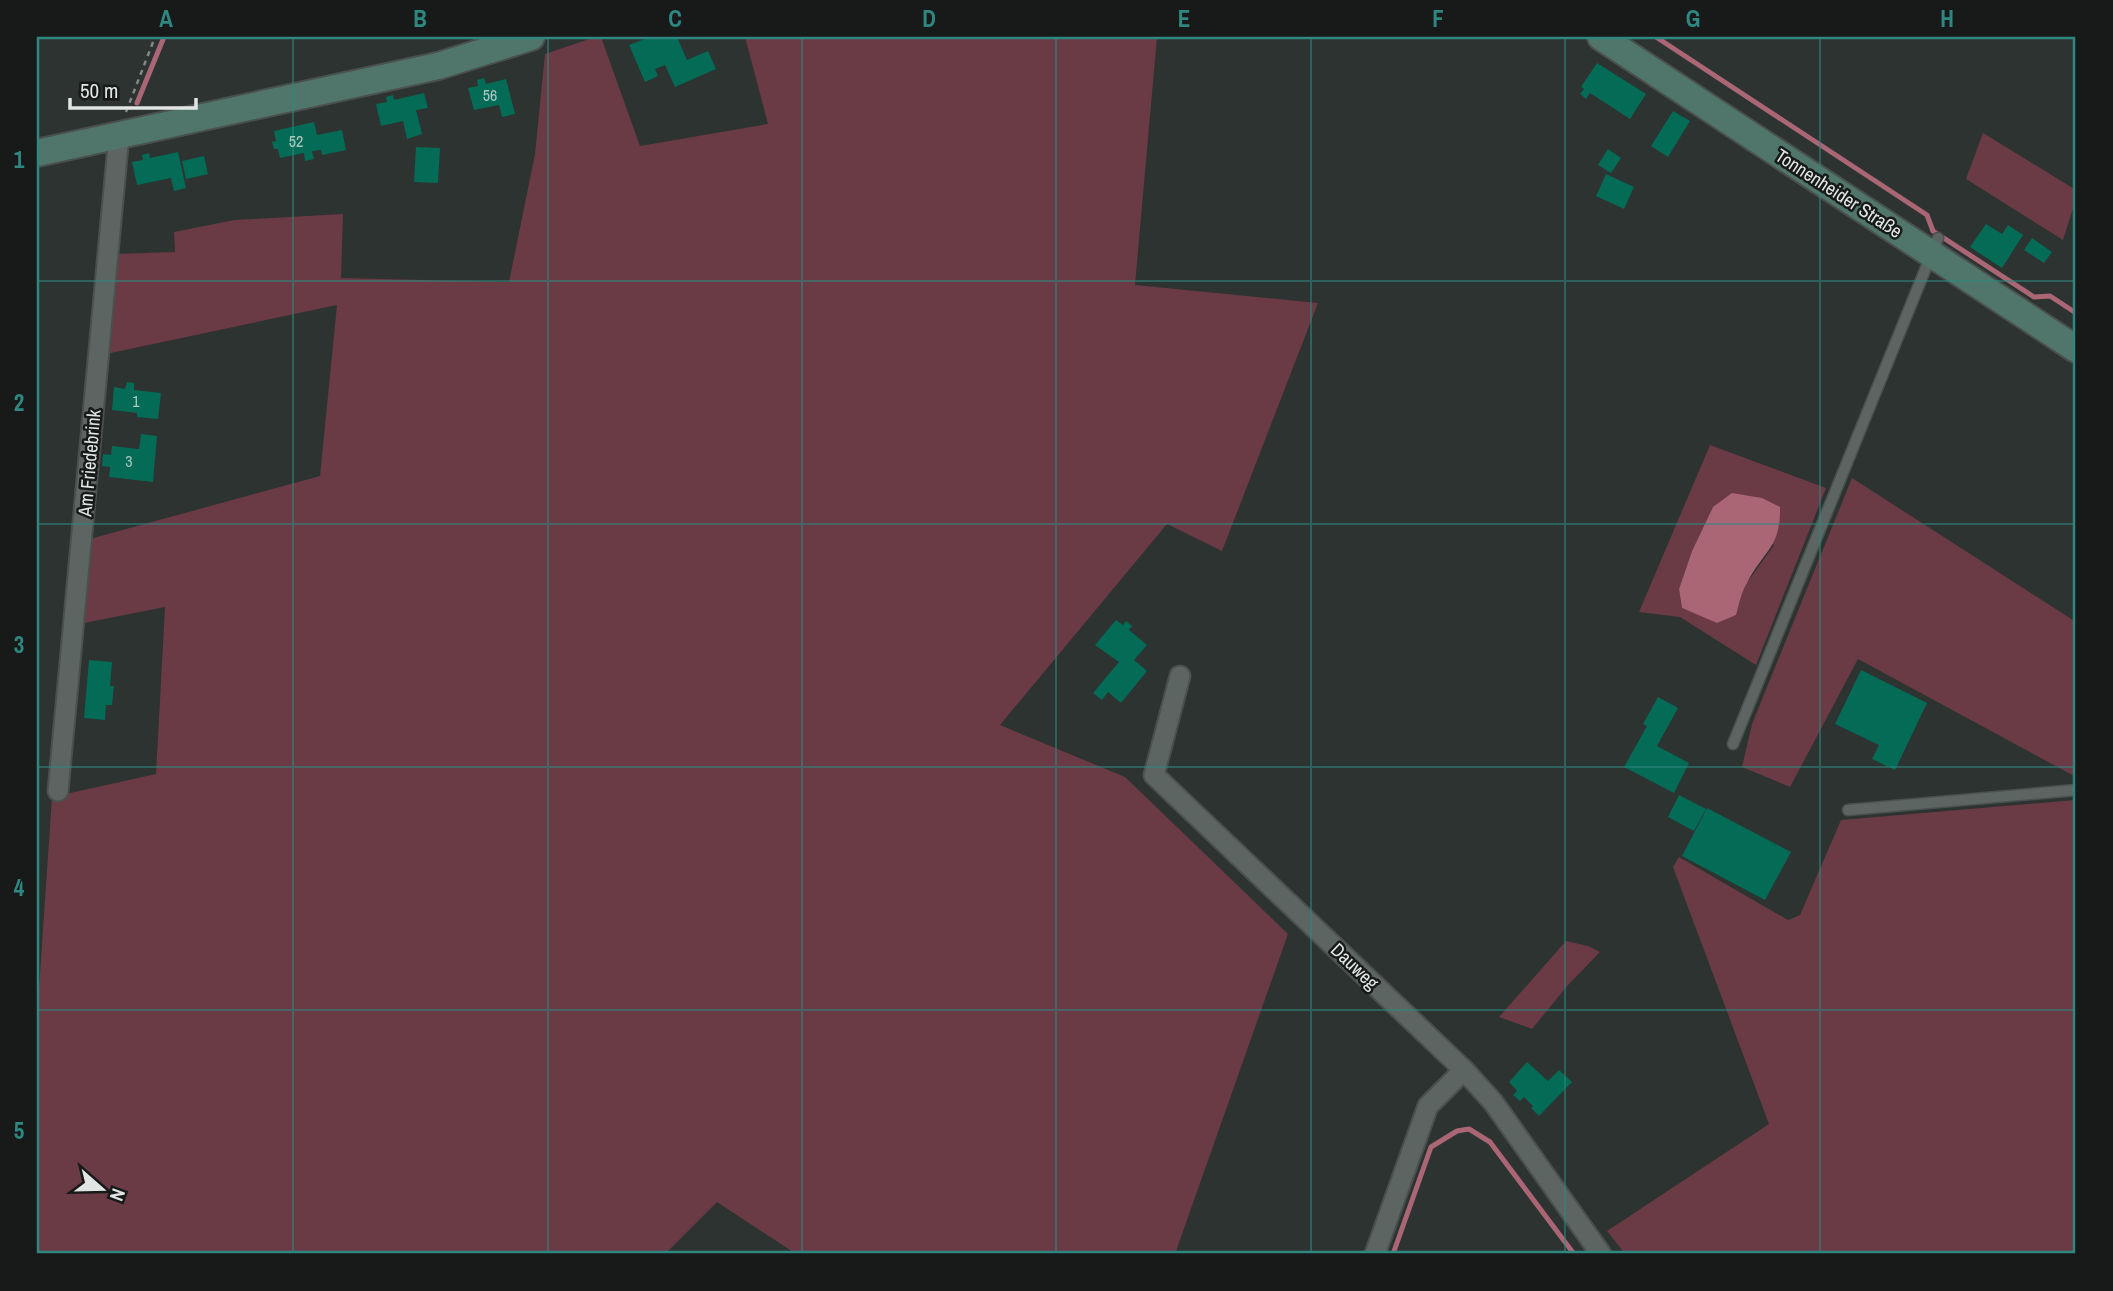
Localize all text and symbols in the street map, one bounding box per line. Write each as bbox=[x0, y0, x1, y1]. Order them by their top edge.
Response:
text: A bbox=[159, 3, 173, 34]
text: B bbox=[413, 3, 427, 34]
text: C bbox=[668, 3, 682, 34]
text: D bbox=[922, 3, 936, 34]
text: E bbox=[1178, 3, 1190, 34]
text: F bbox=[1432, 3, 1444, 34]
text: G bbox=[1686, 3, 1700, 34]
text: H bbox=[1940, 3, 1954, 34]
scale bar bbox=[70, 66, 196, 110]
text: 50 m bbox=[80, 76, 118, 105]
house number: 56 bbox=[483, 84, 497, 106]
house number: 52 bbox=[289, 130, 303, 152]
street label: Tonnenheider Straße bbox=[1771, 142, 1907, 244]
text: 1 bbox=[14, 144, 25, 175]
text: 2 bbox=[14, 387, 24, 418]
house number: 1 bbox=[132, 390, 140, 412]
street label: Am Friedebrink bbox=[71, 408, 107, 519]
house number: 3 bbox=[125, 450, 133, 472]
text: 3 bbox=[14, 629, 24, 660]
text: 4 bbox=[14, 872, 25, 903]
street label: Dauweg bbox=[1325, 937, 1385, 995]
text: 5 bbox=[14, 1115, 24, 1146]
north arrow bbox=[66, 1154, 136, 1224]
text: N bbox=[104, 1185, 132, 1205]

